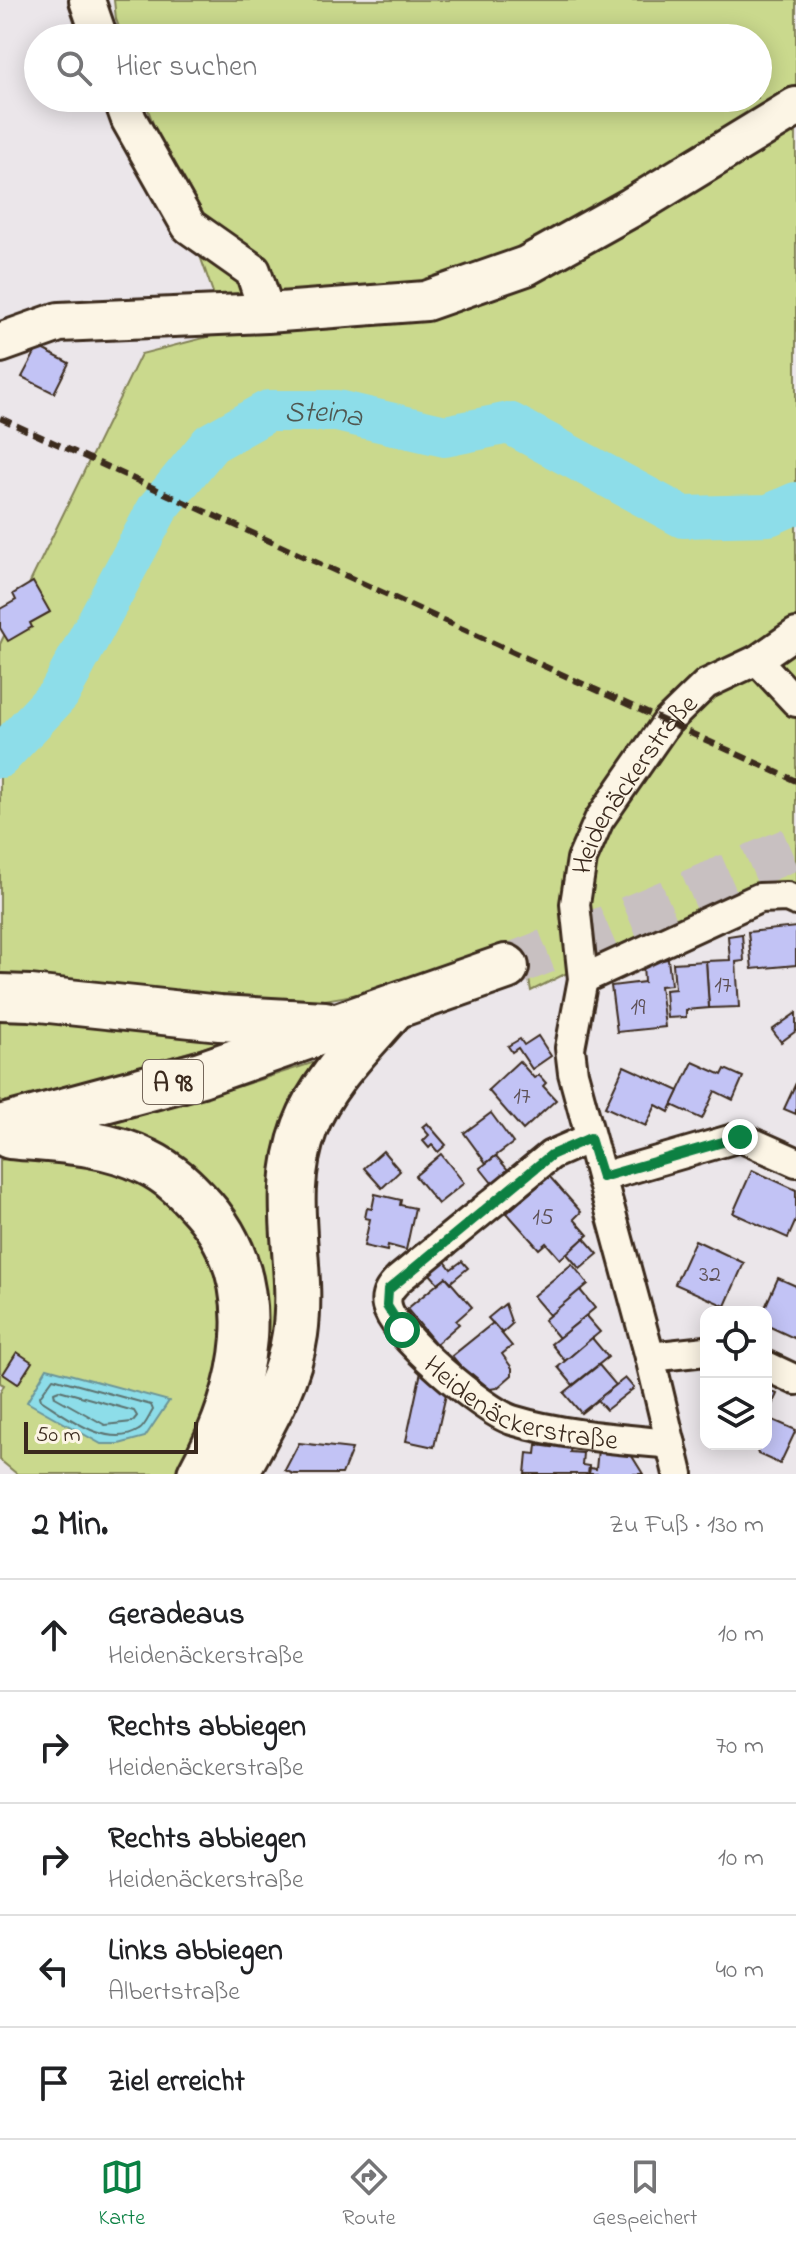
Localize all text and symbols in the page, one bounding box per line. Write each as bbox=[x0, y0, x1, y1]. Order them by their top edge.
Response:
search box bbox=[24, 24, 772, 112]
icon: search bbox=[52, 46, 96, 90]
text: Hier suchen bbox=[116, 46, 257, 90]
water label: Steina bbox=[284, 391, 368, 441]
street label: Heidenäckerstraße bbox=[563, 685, 709, 877]
house number: 17 bbox=[714, 969, 732, 1004]
house number: 19 bbox=[631, 991, 646, 1026]
road number: A 98 bbox=[143, 1060, 203, 1104]
house number: 17 bbox=[513, 1080, 531, 1115]
route end bbox=[722, 1119, 758, 1155]
house number: 15 bbox=[532, 1201, 554, 1236]
house number: 32 bbox=[699, 1258, 721, 1293]
map controls bbox=[700, 1306, 772, 1450]
button: locate bbox=[700, 1306, 772, 1378]
route start bbox=[384, 1312, 420, 1348]
street label: Heidenäckerstraße bbox=[413, 1347, 620, 1463]
button: layers bbox=[700, 1378, 772, 1450]
scale bar bbox=[24, 1418, 198, 1454]
text: 50 m bbox=[36, 1420, 81, 1452]
text: 2 Min. bbox=[32, 1501, 108, 1551]
text: Zu Fuß · 130 m bbox=[609, 1507, 764, 1545]
text: Geradeaus bbox=[108, 1594, 245, 1638]
icon: ahead bbox=[32, 1613, 76, 1657]
text: 10 m bbox=[718, 1616, 764, 1654]
text: Heidenäckerstraße bbox=[108, 1638, 304, 1676]
text: Rechts abbiegen bbox=[108, 1706, 306, 1750]
icon: right bbox=[32, 1725, 76, 1769]
text: 70 m bbox=[715, 1728, 764, 1766]
text: Heidenäckerstraße bbox=[108, 1750, 304, 1788]
text: Rechts abbiegen bbox=[108, 1818, 306, 1862]
icon: right bbox=[32, 1837, 76, 1881]
text: 10 m bbox=[718, 1840, 764, 1878]
text: Heidenäckerstraße bbox=[108, 1862, 304, 1900]
text: Links abbiegen bbox=[108, 1930, 283, 1974]
icon: left bbox=[32, 1949, 76, 1993]
text: 40 m bbox=[715, 1952, 764, 1990]
text: Albertstraße bbox=[108, 1974, 240, 2012]
icon: arrive bbox=[32, 2061, 76, 2105]
text: Ziel erreicht bbox=[108, 2061, 245, 2105]
tab: Karte bbox=[99, 2155, 145, 2235]
tab: Route bbox=[342, 2155, 396, 2235]
tab: Gespeichert bbox=[593, 2155, 697, 2235]

